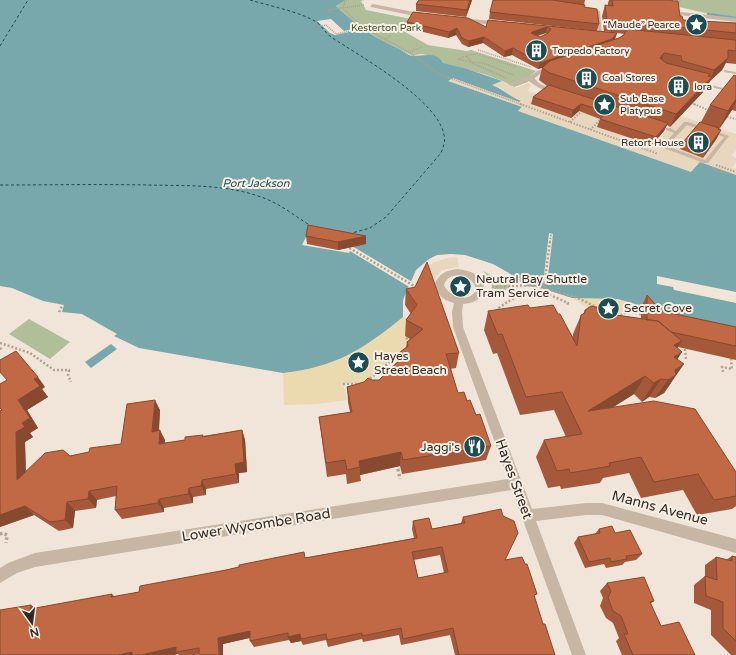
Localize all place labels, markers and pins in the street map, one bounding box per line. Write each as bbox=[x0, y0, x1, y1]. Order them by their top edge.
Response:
place icon: “Maude” Pearce bbox=[683, 12, 709, 38]
place label: “Maude” Pearce bbox=[603, 19, 680, 31]
building icon: Torpedo Factory bbox=[524, 38, 550, 64]
place label: Torpedo Factory bbox=[552, 45, 630, 57]
building icon: Coal Stores bbox=[573, 65, 599, 91]
place label: Coal Stores bbox=[602, 72, 656, 84]
building icon: Iora bbox=[666, 74, 692, 100]
place label: Iora bbox=[694, 81, 712, 93]
place icon: Sub Base Platypus bbox=[592, 92, 618, 118]
place label: Sub Base Platypus bbox=[620, 93, 664, 117]
building icon: Retort House bbox=[686, 130, 712, 156]
place label: Retort House bbox=[621, 137, 684, 149]
place label: Neutral Bay Shuttle Tram Service bbox=[476, 272, 587, 300]
place icon: Neutral Bay Shuttle Tram Service bbox=[447, 273, 473, 299]
place icon: Secret Cove bbox=[596, 295, 622, 321]
place label: Secret Cove bbox=[624, 301, 692, 315]
place label: Hayes Street Beach bbox=[374, 349, 447, 377]
place icon: Hayes Street Beach bbox=[346, 350, 372, 376]
restaurant icon: Jaggi's bbox=[462, 434, 488, 460]
place label: Jaggi's bbox=[421, 440, 460, 454]

